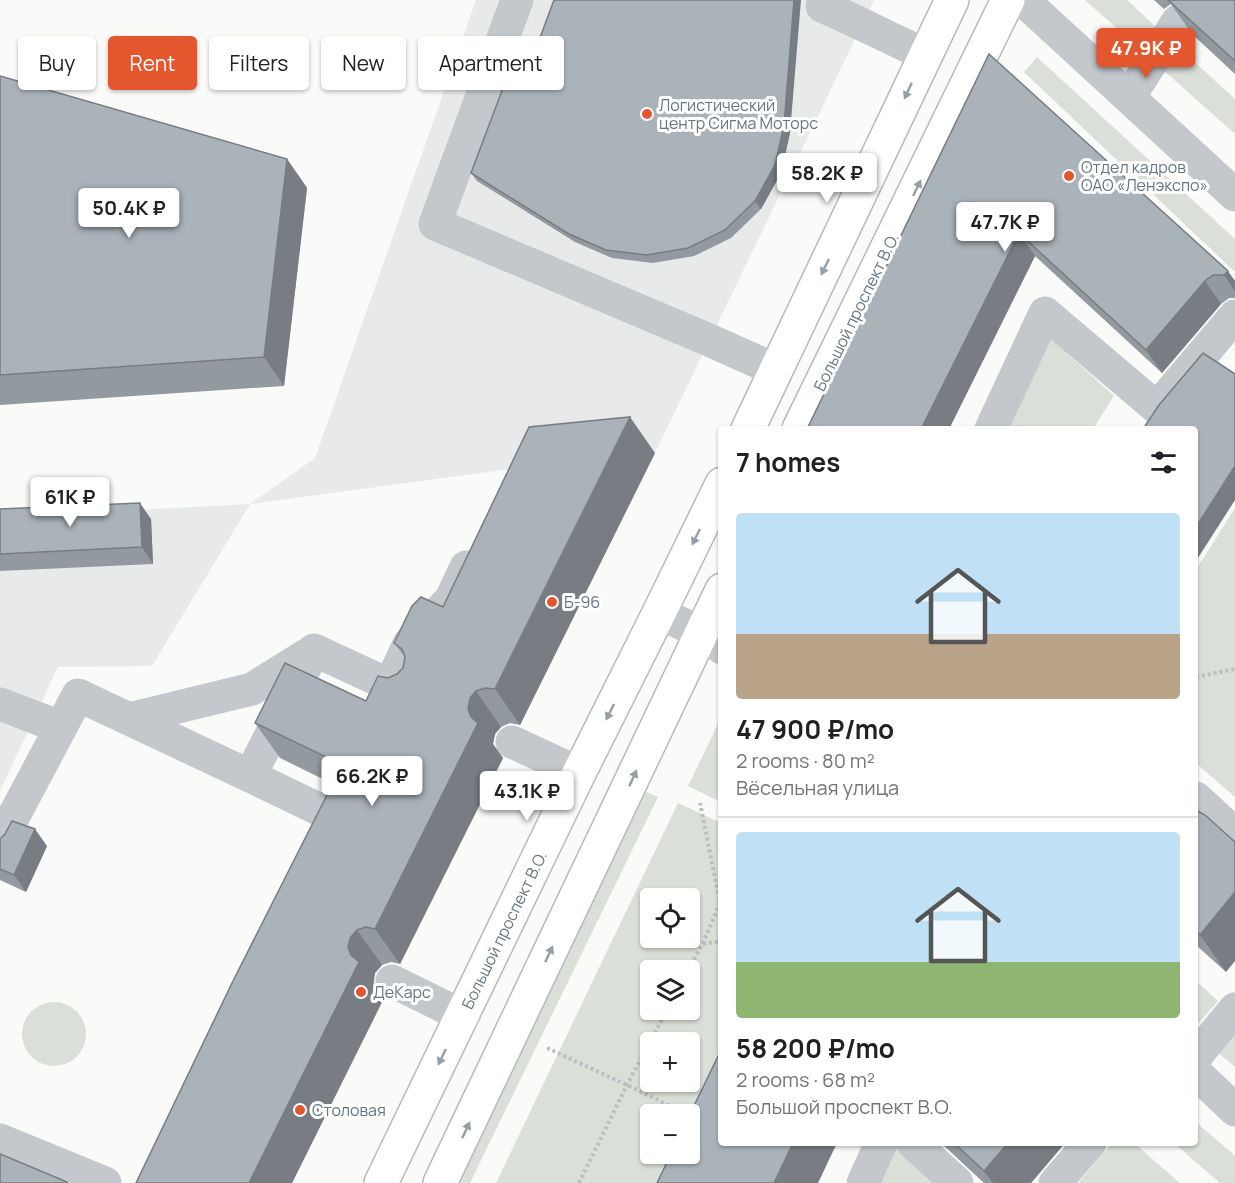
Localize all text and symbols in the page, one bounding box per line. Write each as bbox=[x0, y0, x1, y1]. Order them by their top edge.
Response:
pin: 47.9K ₽ bbox=[1091, 28, 1201, 79]
text: 47.9K ₽ bbox=[1110, 34, 1182, 61]
chip: Buy bbox=[18, 36, 96, 90]
chip: Rent bbox=[108, 36, 197, 90]
chip: Filters bbox=[209, 36, 309, 90]
chip: New bbox=[321, 36, 406, 90]
chip: Apartment bbox=[418, 36, 564, 90]
one-way arrow bbox=[904, 82, 913, 99]
place label: Логистический центр Сигма Моторс bbox=[659, 94, 818, 134]
marker: Логистический центр Сигма Моторс bbox=[640, 107, 654, 121]
pin: 58.2K ₽ bbox=[772, 153, 882, 204]
place label: Отдел кадров ОАО «Ленэкспо» bbox=[1081, 156, 1208, 196]
text: 58.2K ₽ bbox=[791, 159, 863, 186]
marker: Отдел кадров ОАО «Ленэкспо» bbox=[1062, 169, 1076, 183]
one-way arrow bbox=[912, 179, 921, 196]
pin: 50.4K ₽ bbox=[74, 188, 184, 239]
text: 50.4K ₽ bbox=[92, 194, 166, 221]
pin: 47.7K ₽ bbox=[950, 202, 1060, 253]
text: 47.7K ₽ bbox=[970, 208, 1040, 235]
street label: Большой проспект В.О. bbox=[808, 229, 904, 395]
one-way arrow bbox=[821, 259, 830, 276]
text: 7 homes bbox=[736, 444, 840, 480]
icon: filters bbox=[1147, 446, 1180, 479]
pin: 61K ₽ bbox=[28, 477, 112, 528]
text: 61K ₽ bbox=[44, 483, 96, 510]
one-way arrow bbox=[692, 528, 701, 545]
icon: home bbox=[904, 552, 1012, 660]
place label: Б-96 bbox=[564, 591, 600, 613]
marker: Б-96 bbox=[545, 595, 559, 609]
one-way arrow bbox=[605, 703, 614, 720]
text: 47 900 ₽/mo bbox=[736, 711, 894, 747]
text: 2 rooms · 80 m² bbox=[736, 747, 875, 774]
pin: 66.2K ₽ bbox=[317, 756, 427, 807]
text: 66.2K ₽ bbox=[335, 762, 409, 789]
one-way arrow bbox=[629, 769, 638, 786]
pin: 43.1K ₽ bbox=[472, 771, 582, 822]
text: Вёсельная улица bbox=[736, 774, 899, 801]
text: 43.1K ₽ bbox=[494, 777, 560, 804]
street label: Большой проспект В.О. bbox=[456, 847, 552, 1013]
icon: home bbox=[904, 871, 1012, 979]
map controls bbox=[640, 888, 700, 1164]
button: locate bbox=[640, 888, 700, 948]
one-way arrow bbox=[545, 946, 554, 963]
button: layers bbox=[640, 960, 700, 1020]
place label: ДеКарс bbox=[373, 981, 431, 1003]
marker: ДеКарс bbox=[354, 985, 368, 999]
text: 58 200 ₽/mo bbox=[736, 1030, 895, 1066]
button: + bbox=[640, 1032, 700, 1092]
one-way arrow bbox=[438, 1049, 447, 1066]
text: 2 rooms · 68 m² bbox=[736, 1066, 875, 1093]
text: Большой проспект В.О. bbox=[736, 1093, 953, 1120]
place label: Столовая bbox=[312, 1099, 386, 1121]
marker: Столовая bbox=[293, 1103, 307, 1117]
button: − bbox=[640, 1104, 700, 1164]
one-way arrow bbox=[461, 1122, 470, 1139]

